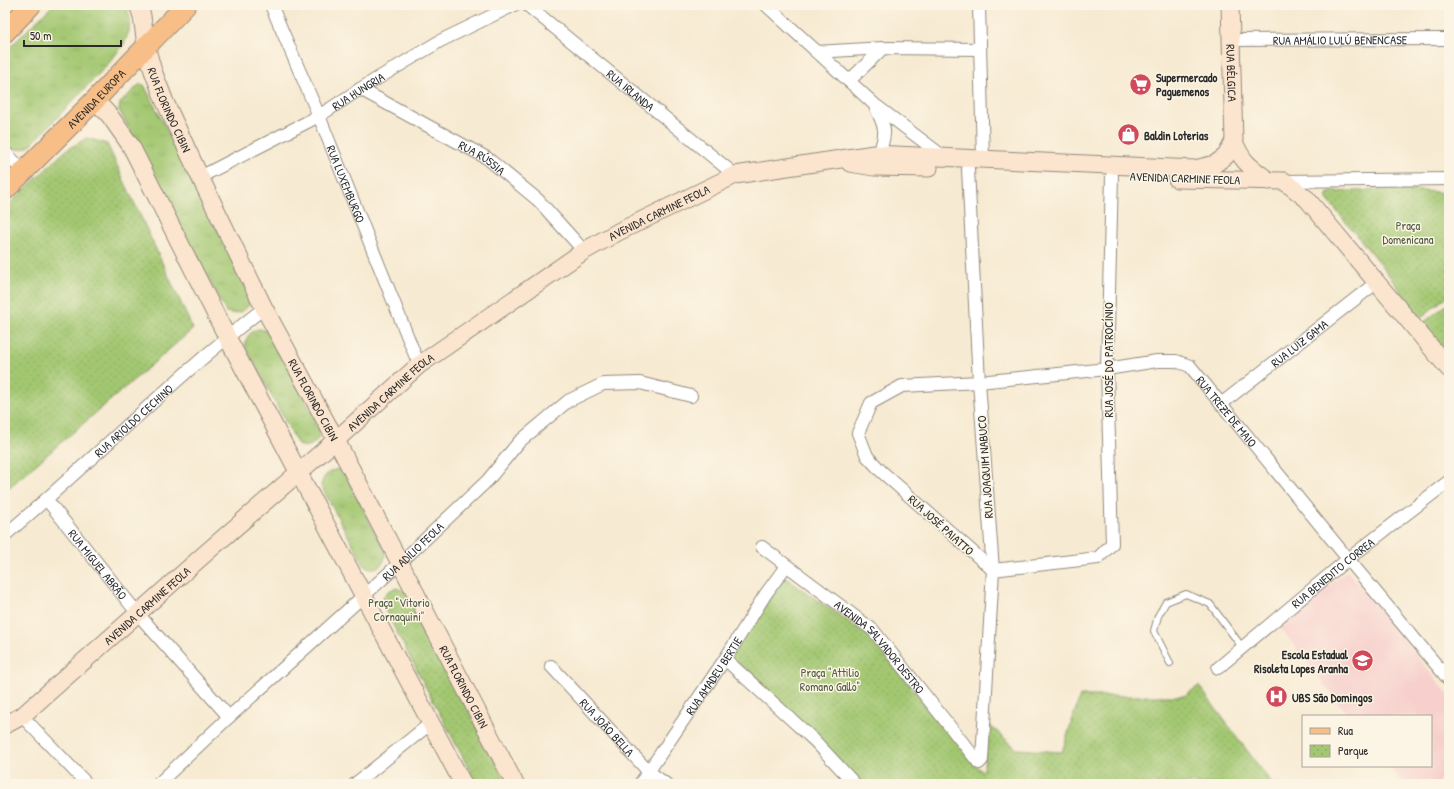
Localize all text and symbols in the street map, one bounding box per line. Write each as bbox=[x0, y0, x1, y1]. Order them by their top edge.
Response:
scale bar bbox=[24, 22, 121, 48]
text: 50 m bbox=[30, 27, 51, 44]
street label: RUA AMÁLIO LULÚ BENENCASE bbox=[1273, 31, 1408, 48]
street label: RUA BÉLGICA bbox=[1223, 44, 1241, 102]
street label: AVENIDA EUROPA bbox=[63, 65, 129, 132]
street label: RUA FLORINDO CIBIN bbox=[144, 65, 196, 155]
street label: RUA IRLANDA bbox=[603, 65, 658, 115]
street label: RUA HUNGRIA bbox=[328, 68, 387, 114]
place label: Supermercado Paguemenos bbox=[1156, 69, 1217, 101]
supermarket icon: Supermercado Paguemenos bbox=[1127, 71, 1153, 97]
shop icon: Baldin Loterias bbox=[1115, 122, 1141, 148]
place label: Baldin Loterias bbox=[1144, 127, 1209, 144]
street label: RUA RÚSSIA bbox=[456, 136, 509, 178]
street label: RUA LUXEMBURGO bbox=[323, 143, 370, 225]
street label: AVENIDA CARMINE FEOLA bbox=[1129, 168, 1241, 188]
street label: AVENIDA CARMINE FEOLA bbox=[605, 180, 712, 244]
park label: Praça Domenicana bbox=[1382, 217, 1434, 248]
street label: RUA JOSÉ DO PATROCÍNIO bbox=[1100, 302, 1117, 418]
street label: RUA LUIZ GAMA bbox=[1267, 315, 1331, 371]
street label: AVENIDA CARMINE FEOLA bbox=[343, 349, 437, 435]
street label: RUA FLORINDO CIBIN bbox=[285, 356, 343, 444]
street label: RUA TREZE DE MAIO bbox=[1193, 372, 1261, 451]
street label: RUA ARIOLDO CECHINO bbox=[90, 380, 177, 461]
street label: RUA JOAQUIM NABUCO bbox=[973, 415, 997, 519]
street label: RUA JOSÉ PAIATTO bbox=[904, 491, 978, 559]
street label: RUA ADÍLIO FEOLA bbox=[378, 518, 447, 584]
street label: RUA MIGUEL ABRÃO bbox=[65, 525, 132, 603]
street label: RUA BENEDITO CORREA bbox=[1287, 533, 1378, 612]
street label: AVENIDA CARMINE FEOLA bbox=[100, 562, 194, 648]
park label: Praça "Vitorio Cornaquini" bbox=[368, 594, 430, 625]
street label: AVENIDA SALVADOR DESTRO bbox=[831, 596, 929, 697]
street label: RUA AMADEU BERTIE bbox=[681, 633, 746, 718]
street label: RUA FLORINDO CIBIN bbox=[436, 642, 493, 731]
place label: Escola Estadual Risoleta Lopes Aranha bbox=[1254, 646, 1349, 678]
school or university icon: Escola Estadual Risoleta Lopes Aranha bbox=[1350, 648, 1376, 674]
park label: Praça "Attilio Romano Gallo" bbox=[800, 664, 860, 695]
hospital icon: UBS São Domingos bbox=[1263, 684, 1289, 710]
place label: UBS São Domingos bbox=[1292, 689, 1373, 707]
street label: RUA JOÃO BELLA bbox=[576, 694, 639, 760]
legend bbox=[1302, 715, 1432, 767]
text: Rua bbox=[1338, 722, 1353, 739]
text: Parque bbox=[1338, 742, 1368, 759]

